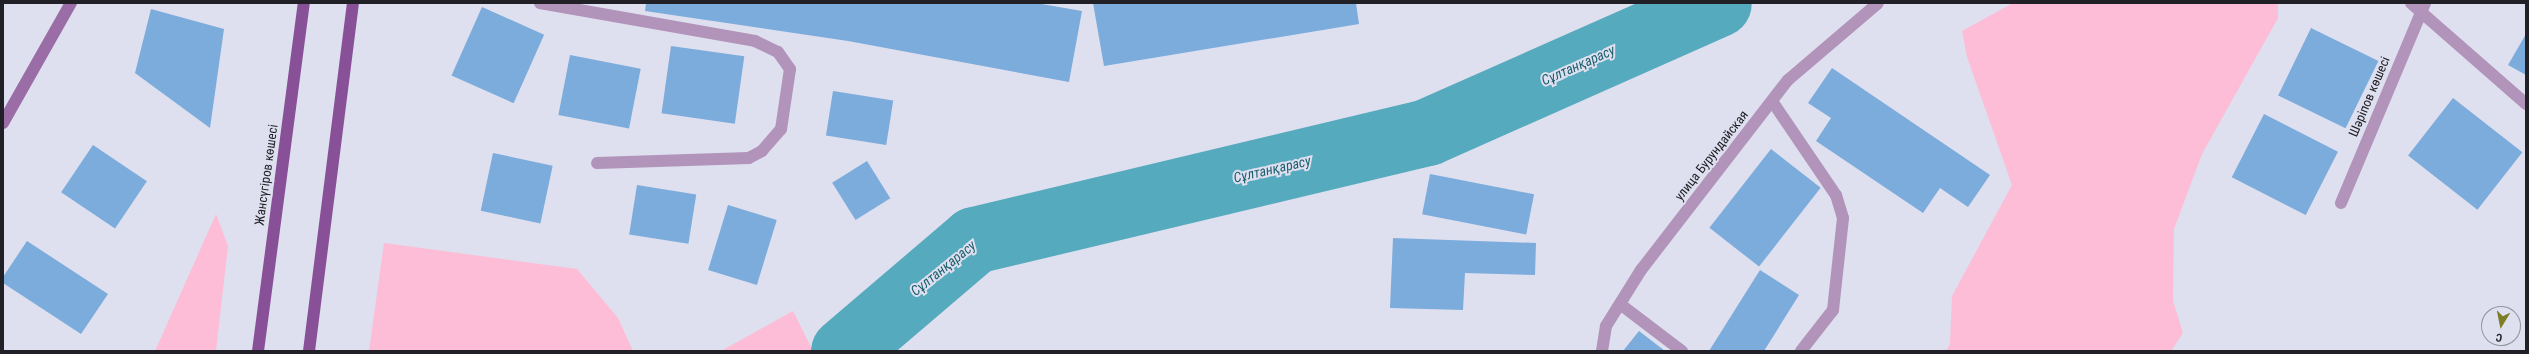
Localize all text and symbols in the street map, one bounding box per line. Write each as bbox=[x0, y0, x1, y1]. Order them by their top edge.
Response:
water label: Сұлтанқарасу bbox=[1539, 41, 1617, 89]
street label: Шәріпов көшесі bbox=[2346, 55, 2394, 139]
street label: улица Бурундайская bbox=[1672, 108, 1752, 204]
street label: Жансүгіров көшесі bbox=[252, 123, 282, 227]
water label: Сұлтанқарасу bbox=[1232, 152, 1312, 186]
water label: Сұлтанқарасу bbox=[907, 237, 979, 299]
north arrow bbox=[2481, 306, 2521, 346]
text: С bbox=[2495, 330, 2503, 344]

